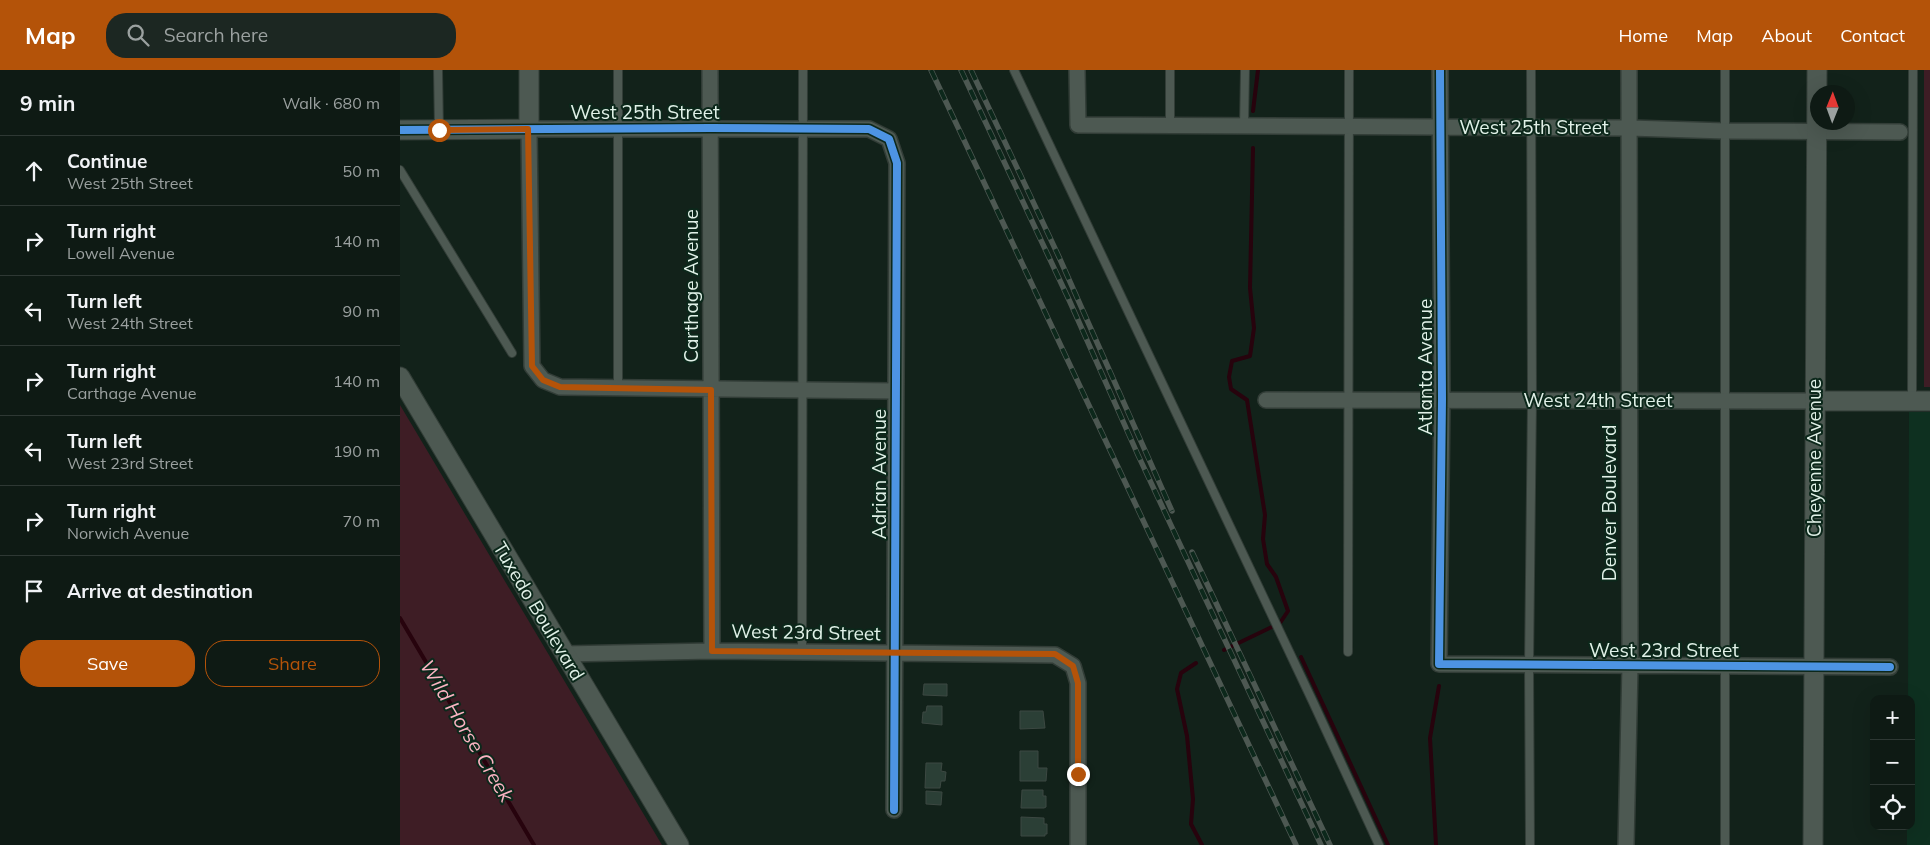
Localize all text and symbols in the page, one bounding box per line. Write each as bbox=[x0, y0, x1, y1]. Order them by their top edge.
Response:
search box bbox=[106, 13, 456, 58]
text: Map bbox=[25, 20, 76, 50]
icon: search bbox=[124, 21, 152, 49]
text: Search here bbox=[164, 23, 268, 47]
text: Home bbox=[1618, 24, 1668, 47]
text: Map bbox=[1696, 24, 1733, 47]
text: About bbox=[1761, 24, 1812, 47]
text: Contact bbox=[1840, 24, 1905, 47]
north arrow bbox=[1810, 85, 1855, 130]
text: 9 min bbox=[20, 90, 75, 116]
text: Walk · 680 m bbox=[282, 93, 380, 113]
street label: West 25th Street bbox=[570, 100, 720, 124]
street label: West 25th Street bbox=[1459, 115, 1609, 139]
route start bbox=[428, 119, 451, 142]
text: Continue bbox=[67, 149, 147, 173]
icon: ahead bbox=[20, 157, 48, 185]
text: 50 m bbox=[343, 161, 380, 181]
text: West 25th Street bbox=[67, 173, 193, 193]
street label: Carthage Avenue bbox=[679, 209, 703, 363]
text: Turn right bbox=[67, 219, 156, 243]
icon: right bbox=[20, 227, 48, 255]
text: 140 m bbox=[333, 231, 380, 251]
text: Lowell Avenue bbox=[67, 243, 175, 263]
text: Turn left bbox=[67, 289, 142, 313]
icon: left bbox=[20, 297, 48, 325]
street label: Atlanta Avenue bbox=[1413, 299, 1437, 435]
text: 90 m bbox=[343, 301, 380, 321]
text: West 24th Street bbox=[67, 313, 193, 333]
text: Turn right bbox=[67, 359, 156, 383]
icon: right bbox=[20, 367, 48, 395]
text: 140 m bbox=[333, 371, 380, 391]
street label: Cheyenne Avenue bbox=[1802, 379, 1826, 537]
text: Carthage Avenue bbox=[67, 383, 196, 403]
street label: West 24th Street bbox=[1523, 388, 1673, 412]
street label: Adrian Avenue bbox=[867, 409, 891, 539]
street label: Denver Boulevard bbox=[1597, 425, 1621, 581]
text: Turn left bbox=[67, 429, 142, 453]
icon: left bbox=[20, 437, 48, 465]
text: 190 m bbox=[333, 441, 380, 461]
text: West 23rd Street bbox=[67, 453, 193, 473]
text: Turn right bbox=[67, 499, 156, 523]
icon: right bbox=[20, 507, 48, 535]
text: 70 m bbox=[343, 511, 380, 531]
text: Norwich Avenue bbox=[67, 523, 189, 543]
street label: Tuxedo Boulevard bbox=[488, 537, 590, 685]
icon: arrive bbox=[20, 577, 48, 605]
text: Arrive at destination bbox=[67, 579, 253, 603]
street label: West 23rd Street bbox=[731, 619, 881, 645]
street label: West 23rd Street bbox=[1589, 638, 1739, 662]
button: Save bbox=[20, 640, 195, 687]
button: Share bbox=[205, 640, 380, 687]
water label: Wild Horse Creek bbox=[415, 655, 520, 807]
map controls bbox=[1870, 695, 1915, 830]
button: + bbox=[1870, 695, 1915, 740]
button: − bbox=[1870, 740, 1915, 785]
route end bbox=[1067, 763, 1090, 786]
button: locate bbox=[1870, 785, 1915, 830]

